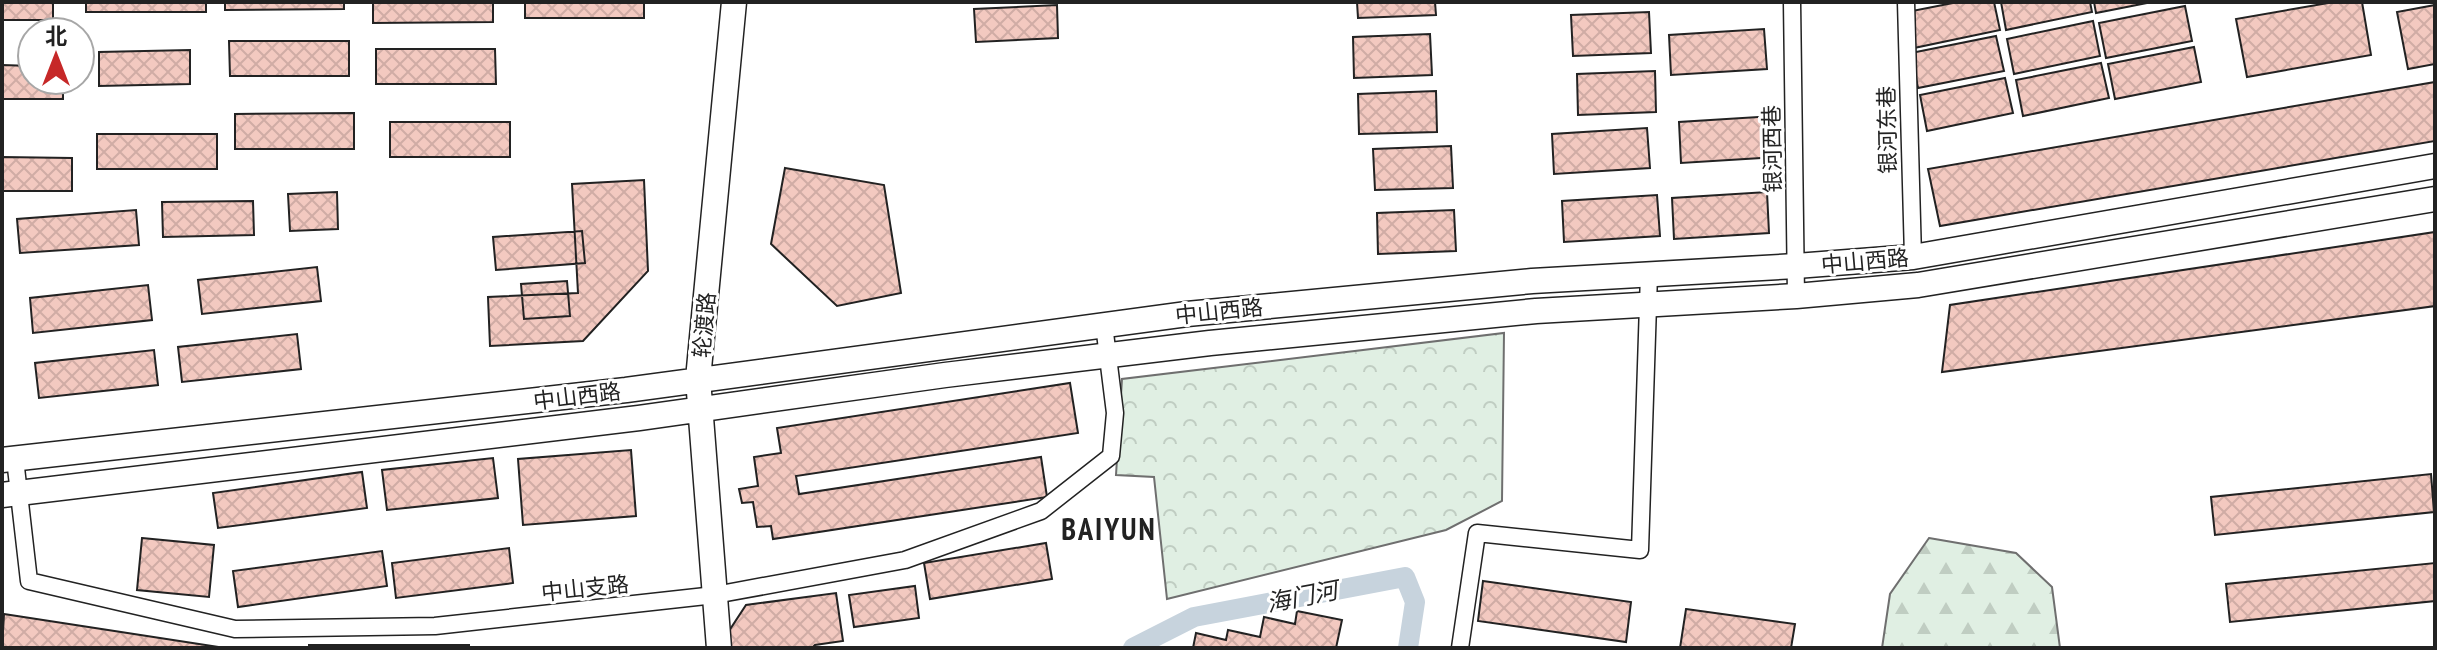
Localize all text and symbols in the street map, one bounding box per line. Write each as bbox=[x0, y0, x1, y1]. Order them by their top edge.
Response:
north arrow bbox=[16, 16, 96, 96]
text: 北 bbox=[45, 22, 67, 50]
street label: 银河东巷 bbox=[1872, 86, 1902, 174]
street label: 银河西巷 bbox=[1757, 105, 1787, 193]
street label: 中山西路 bbox=[1820, 243, 1910, 279]
street label: 轮渡路 bbox=[687, 291, 721, 359]
street label: 中山西路 bbox=[1174, 292, 1264, 330]
street label: 中山西路 bbox=[532, 377, 622, 415]
district label: BAIYUN bbox=[1061, 509, 1157, 548]
street label: 中山支路 bbox=[540, 569, 630, 607]
water label: 海门河 bbox=[1264, 574, 1344, 619]

